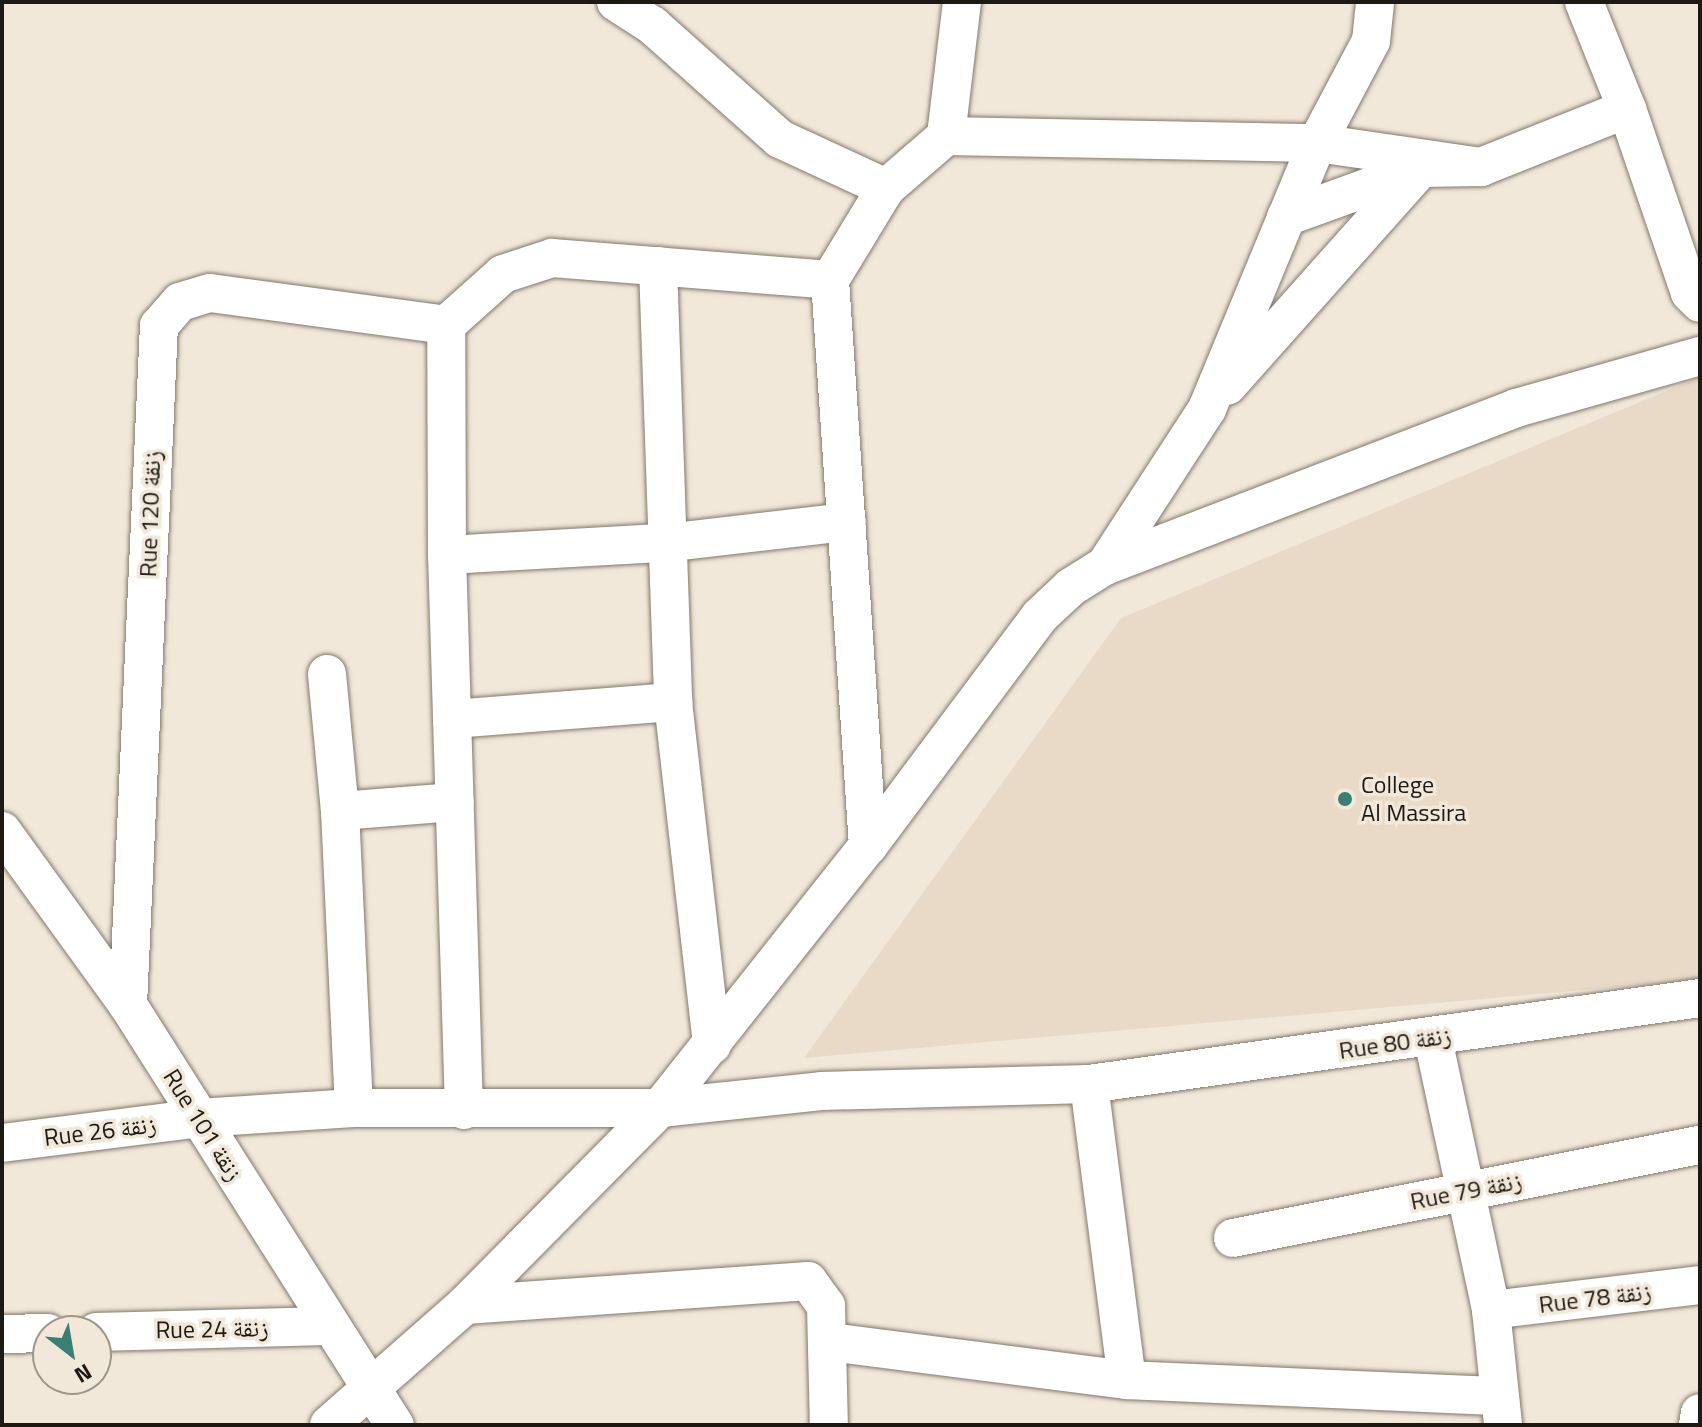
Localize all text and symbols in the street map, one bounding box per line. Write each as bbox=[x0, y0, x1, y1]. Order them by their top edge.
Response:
street label: Rue 120 زنقة bbox=[133, 450, 167, 578]
place label: College Al Massira bbox=[1361, 771, 1466, 827]
marker: College Al Massira bbox=[1336, 790, 1354, 808]
street label: Rue 80 زنقة bbox=[1337, 1021, 1453, 1065]
street label: Rue 101 زنقة bbox=[157, 1064, 249, 1186]
street label: Rue 26 زنقة bbox=[42, 1110, 158, 1152]
street label: Rue 79 زنقة bbox=[1408, 1166, 1524, 1216]
street label: Rue 78 زنقة bbox=[1537, 1277, 1653, 1319]
street label: Rue 24 زنقة bbox=[155, 1314, 269, 1344]
north arrow bbox=[32, 1315, 112, 1395]
text: N bbox=[68, 1355, 99, 1392]

